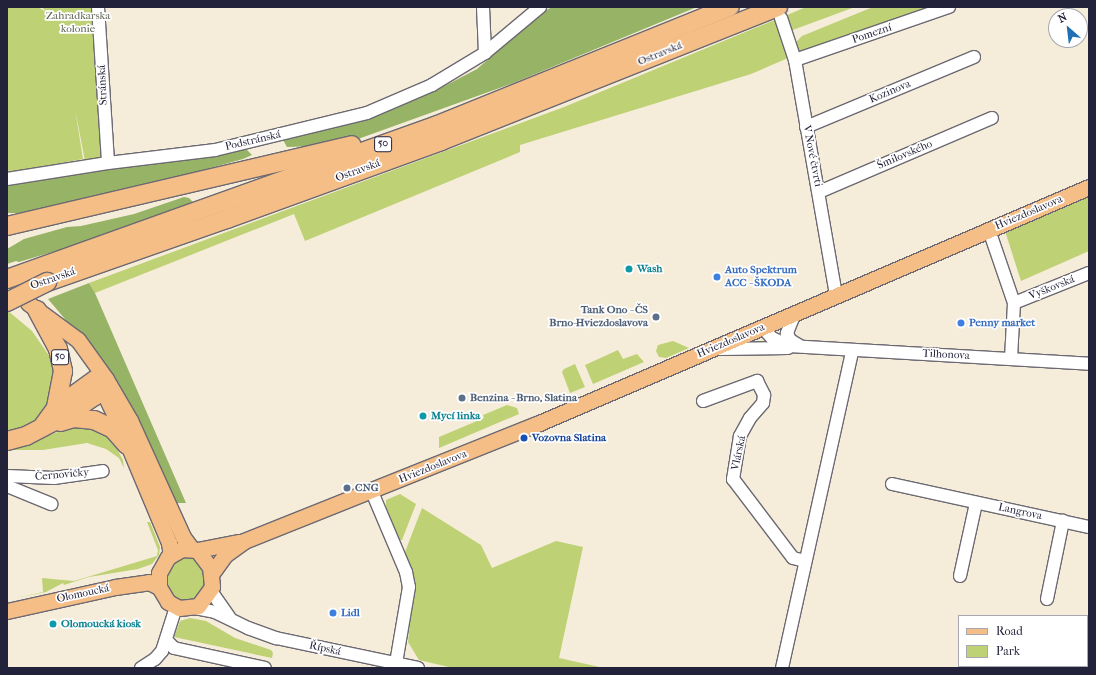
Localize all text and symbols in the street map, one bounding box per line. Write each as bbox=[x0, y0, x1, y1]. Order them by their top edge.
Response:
north arrow bbox=[1048, 8, 1088, 48]
park label: Zahradkarska kolonie bbox=[46, 10, 110, 36]
text: N bbox=[1056, 10, 1069, 26]
street label: Pomezní bbox=[850, 21, 894, 47]
street label: Ostravská bbox=[636, 39, 684, 69]
street label: Stránská bbox=[95, 64, 111, 106]
street label: Kozinova bbox=[867, 77, 913, 107]
street label: V Nové čtvrti bbox=[800, 124, 824, 188]
street label: Podstránská bbox=[224, 128, 282, 154]
road number: 50 bbox=[374, 136, 392, 152]
street label: Šmilovského bbox=[875, 137, 935, 173]
street label: Ostravská bbox=[334, 157, 382, 185]
street label: Hviezdoslavova bbox=[993, 193, 1065, 233]
place label: Wash bbox=[637, 262, 662, 276]
marker: Wash bbox=[624, 264, 634, 274]
place label: Auto Spektrum ACC - ŠKODA bbox=[725, 264, 797, 290]
street label: Ostravská bbox=[29, 265, 77, 293]
marker: Auto Spektrum ACC - ŠKODA bbox=[712, 272, 722, 282]
street label: Vyškovská bbox=[1027, 273, 1077, 303]
place label: Tank Ono - ČS Brno-Hviezdoslavova bbox=[549, 304, 648, 330]
marker: Tank Ono - ČS Brno-Hviezdoslavova bbox=[651, 312, 661, 322]
place label: Penny market bbox=[969, 316, 1035, 330]
marker: Penny market bbox=[956, 318, 966, 328]
street label: Hviezdoslavova bbox=[695, 321, 767, 361]
street label: Tilhonova bbox=[922, 347, 970, 363]
road number: 50 bbox=[51, 349, 69, 365]
place label: Benzina - Brno, Slatina bbox=[470, 391, 577, 405]
marker: Benzina - Brno, Slatina bbox=[457, 393, 467, 403]
place label: Mycí linka bbox=[431, 409, 480, 423]
marker: Mycí linka bbox=[418, 411, 428, 421]
place label: Vozovna Slatina bbox=[532, 431, 606, 445]
marker: Vozovna Slatina bbox=[519, 433, 529, 443]
street label: Vlárská bbox=[729, 435, 749, 471]
street label: Hviezdoslavova bbox=[397, 447, 469, 487]
street label: Černovičky bbox=[34, 466, 90, 484]
place label: CNG bbox=[355, 481, 378, 495]
marker: CNG bbox=[342, 483, 352, 493]
street label: Langrova bbox=[997, 501, 1043, 523]
street label: Olomoucká bbox=[55, 582, 111, 606]
place label: Lidl bbox=[341, 606, 360, 620]
marker: Lidl bbox=[328, 608, 338, 618]
legend bbox=[958, 615, 1088, 667]
place label: Olomoucká kiosk bbox=[61, 617, 141, 631]
marker: Olomoucká kiosk bbox=[48, 619, 58, 629]
text: Road bbox=[996, 624, 1023, 638]
street label: Řípská bbox=[308, 639, 342, 659]
text: Park bbox=[996, 644, 1020, 658]

